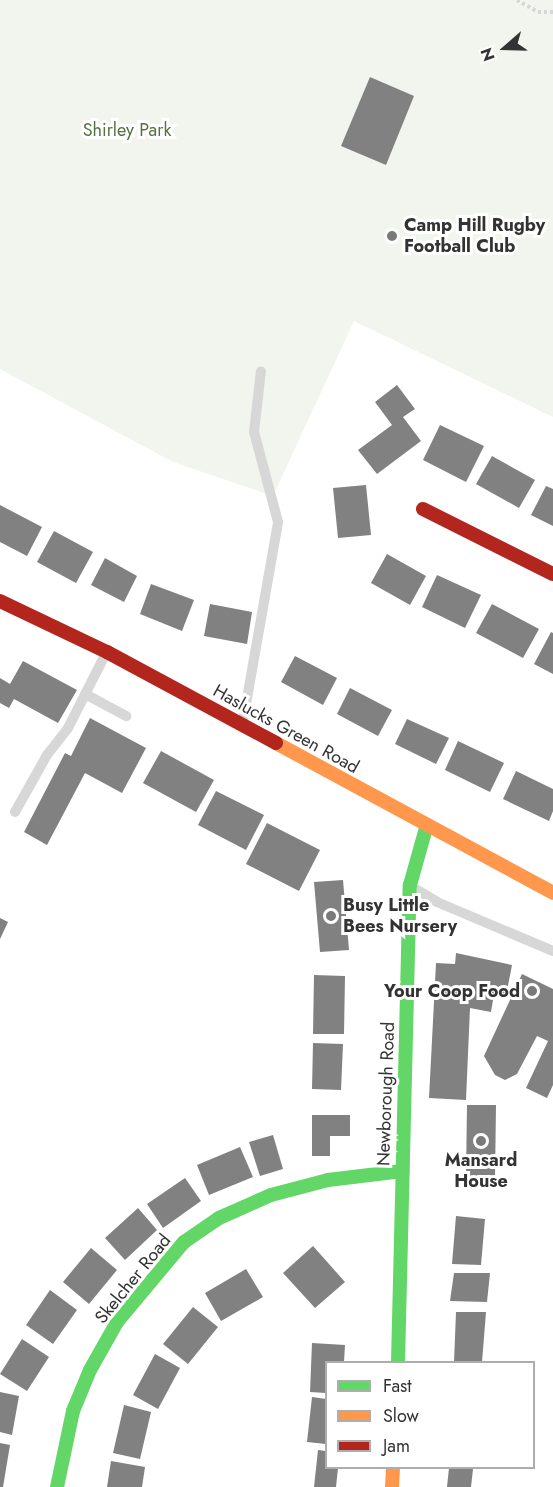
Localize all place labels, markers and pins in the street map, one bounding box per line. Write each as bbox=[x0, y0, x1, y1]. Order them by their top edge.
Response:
place label: Camp Hill Rugby Football Club bbox=[404, 215, 545, 258]
marker: Camp Hill Rugby Football Club bbox=[385, 229, 399, 243]
place label: Busy Little Bees Nursery bbox=[343, 895, 457, 938]
marker: Busy Little Bees Nursery bbox=[324, 909, 338, 923]
place label: Your Coop Food bbox=[384, 980, 520, 1002]
marker: Your Coop Food bbox=[525, 984, 539, 998]
marker: Mansard House bbox=[474, 1134, 488, 1148]
place label: Mansard House bbox=[445, 1150, 517, 1192]

